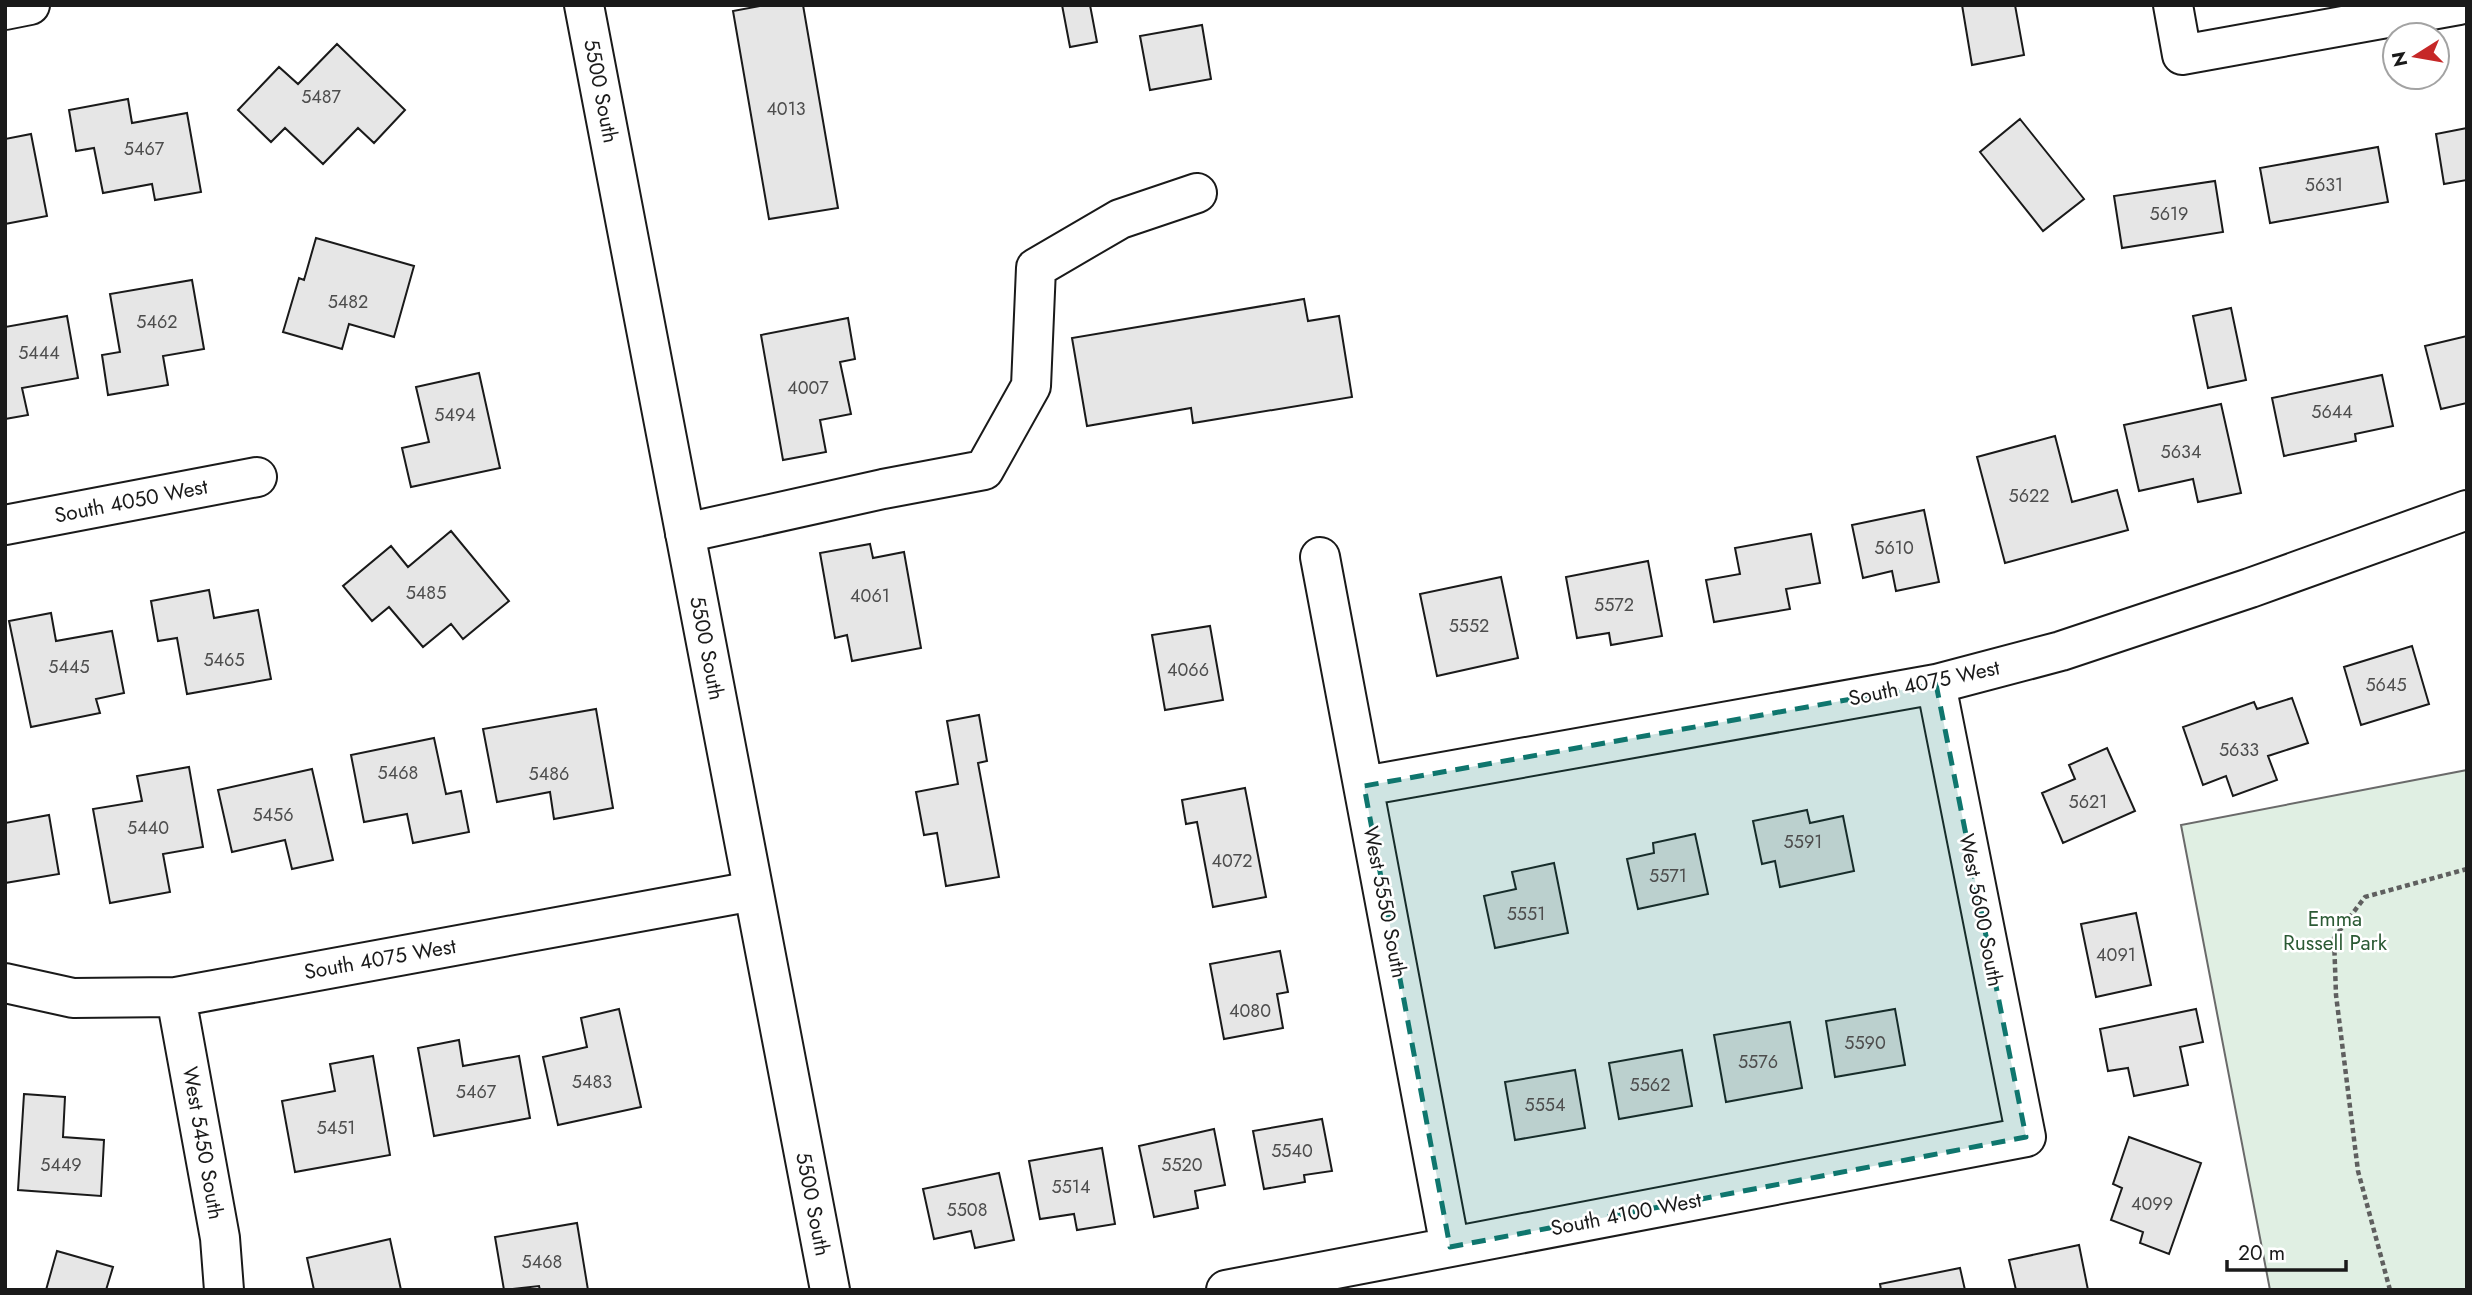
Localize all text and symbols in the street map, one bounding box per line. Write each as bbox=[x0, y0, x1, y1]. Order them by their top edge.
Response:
north arrow bbox=[2381, 21, 2451, 91]
street label: 5500 South bbox=[576, 36, 626, 146]
text: N bbox=[2385, 49, 2414, 69]
house number: 5487 bbox=[301, 84, 341, 110]
house number: 4013 bbox=[766, 96, 806, 122]
house number: 5467 bbox=[124, 136, 165, 162]
house number: 5631 bbox=[2305, 172, 2343, 198]
house number: 5619 bbox=[2150, 201, 2189, 227]
house number: 5482 bbox=[328, 289, 368, 315]
house number: 5462 bbox=[136, 309, 178, 335]
house number: 5444 bbox=[18, 340, 60, 366]
house number: 4007 bbox=[787, 375, 829, 401]
house number: 5644 bbox=[2311, 399, 2353, 425]
house number: 5494 bbox=[434, 402, 476, 428]
house number: 5634 bbox=[2161, 439, 2201, 465]
street label: South 4050 West bbox=[52, 471, 210, 531]
house number: 5622 bbox=[2008, 483, 2050, 509]
house number: 5610 bbox=[1874, 535, 1914, 561]
house number: 5485 bbox=[406, 580, 446, 606]
house number: 4061 bbox=[850, 583, 890, 609]
house number: 5572 bbox=[1594, 592, 1634, 618]
street label: 5500 South bbox=[682, 593, 732, 703]
house number: 5552 bbox=[1449, 613, 1489, 639]
house number: 5465 bbox=[203, 647, 245, 673]
street label: South 4075 West bbox=[1846, 652, 2002, 714]
house number: 5445 bbox=[48, 654, 90, 680]
house number: 4066 bbox=[1167, 657, 1209, 683]
house number: 5645 bbox=[2365, 672, 2407, 698]
house number: 5633 bbox=[2219, 737, 2259, 763]
house number: 5468 bbox=[378, 760, 418, 786]
house number: 5486 bbox=[529, 761, 569, 787]
house number: 5621 bbox=[2069, 789, 2107, 815]
house number: 5456 bbox=[252, 802, 294, 828]
house number: 5440 bbox=[127, 815, 169, 841]
street label: West 5550 South bbox=[1356, 823, 1414, 981]
house number: 5591 bbox=[1784, 829, 1822, 855]
street label: West 5600 South bbox=[1951, 831, 2011, 989]
house number: 4072 bbox=[1212, 848, 1253, 874]
house number: 5571 bbox=[1649, 863, 1687, 889]
house number: 5551 bbox=[1507, 901, 1545, 927]
park label: Emma Russell Park bbox=[2283, 904, 2388, 958]
street label: South 4075 West bbox=[302, 931, 458, 987]
house number: 4091 bbox=[2096, 942, 2136, 968]
house number: 4080 bbox=[1229, 998, 1271, 1024]
house number: 5590 bbox=[1844, 1030, 1886, 1056]
house number: 5576 bbox=[1738, 1049, 1778, 1075]
street label: West 5450 South bbox=[175, 1064, 231, 1222]
house number: 5483 bbox=[572, 1069, 612, 1095]
house number: 5562 bbox=[1630, 1072, 1670, 1098]
house number: 5467 bbox=[456, 1079, 497, 1105]
house number: 5554 bbox=[1525, 1092, 1565, 1118]
house number: 5451 bbox=[317, 1115, 355, 1141]
house number: 5540 bbox=[1271, 1138, 1313, 1164]
street label: 5500 South bbox=[788, 1149, 838, 1259]
house number: 5449 bbox=[40, 1152, 82, 1178]
house number: 5520 bbox=[1161, 1152, 1203, 1178]
house number: 5514 bbox=[1052, 1174, 1090, 1200]
street label: South 4100 West bbox=[1548, 1185, 1704, 1243]
house number: 4099 bbox=[2131, 1191, 2173, 1217]
house number: 5508 bbox=[947, 1197, 987, 1223]
scale bar bbox=[2227, 1228, 2346, 1272]
text: 20 m bbox=[2238, 1238, 2285, 1268]
house number: 5468 bbox=[522, 1249, 562, 1275]

